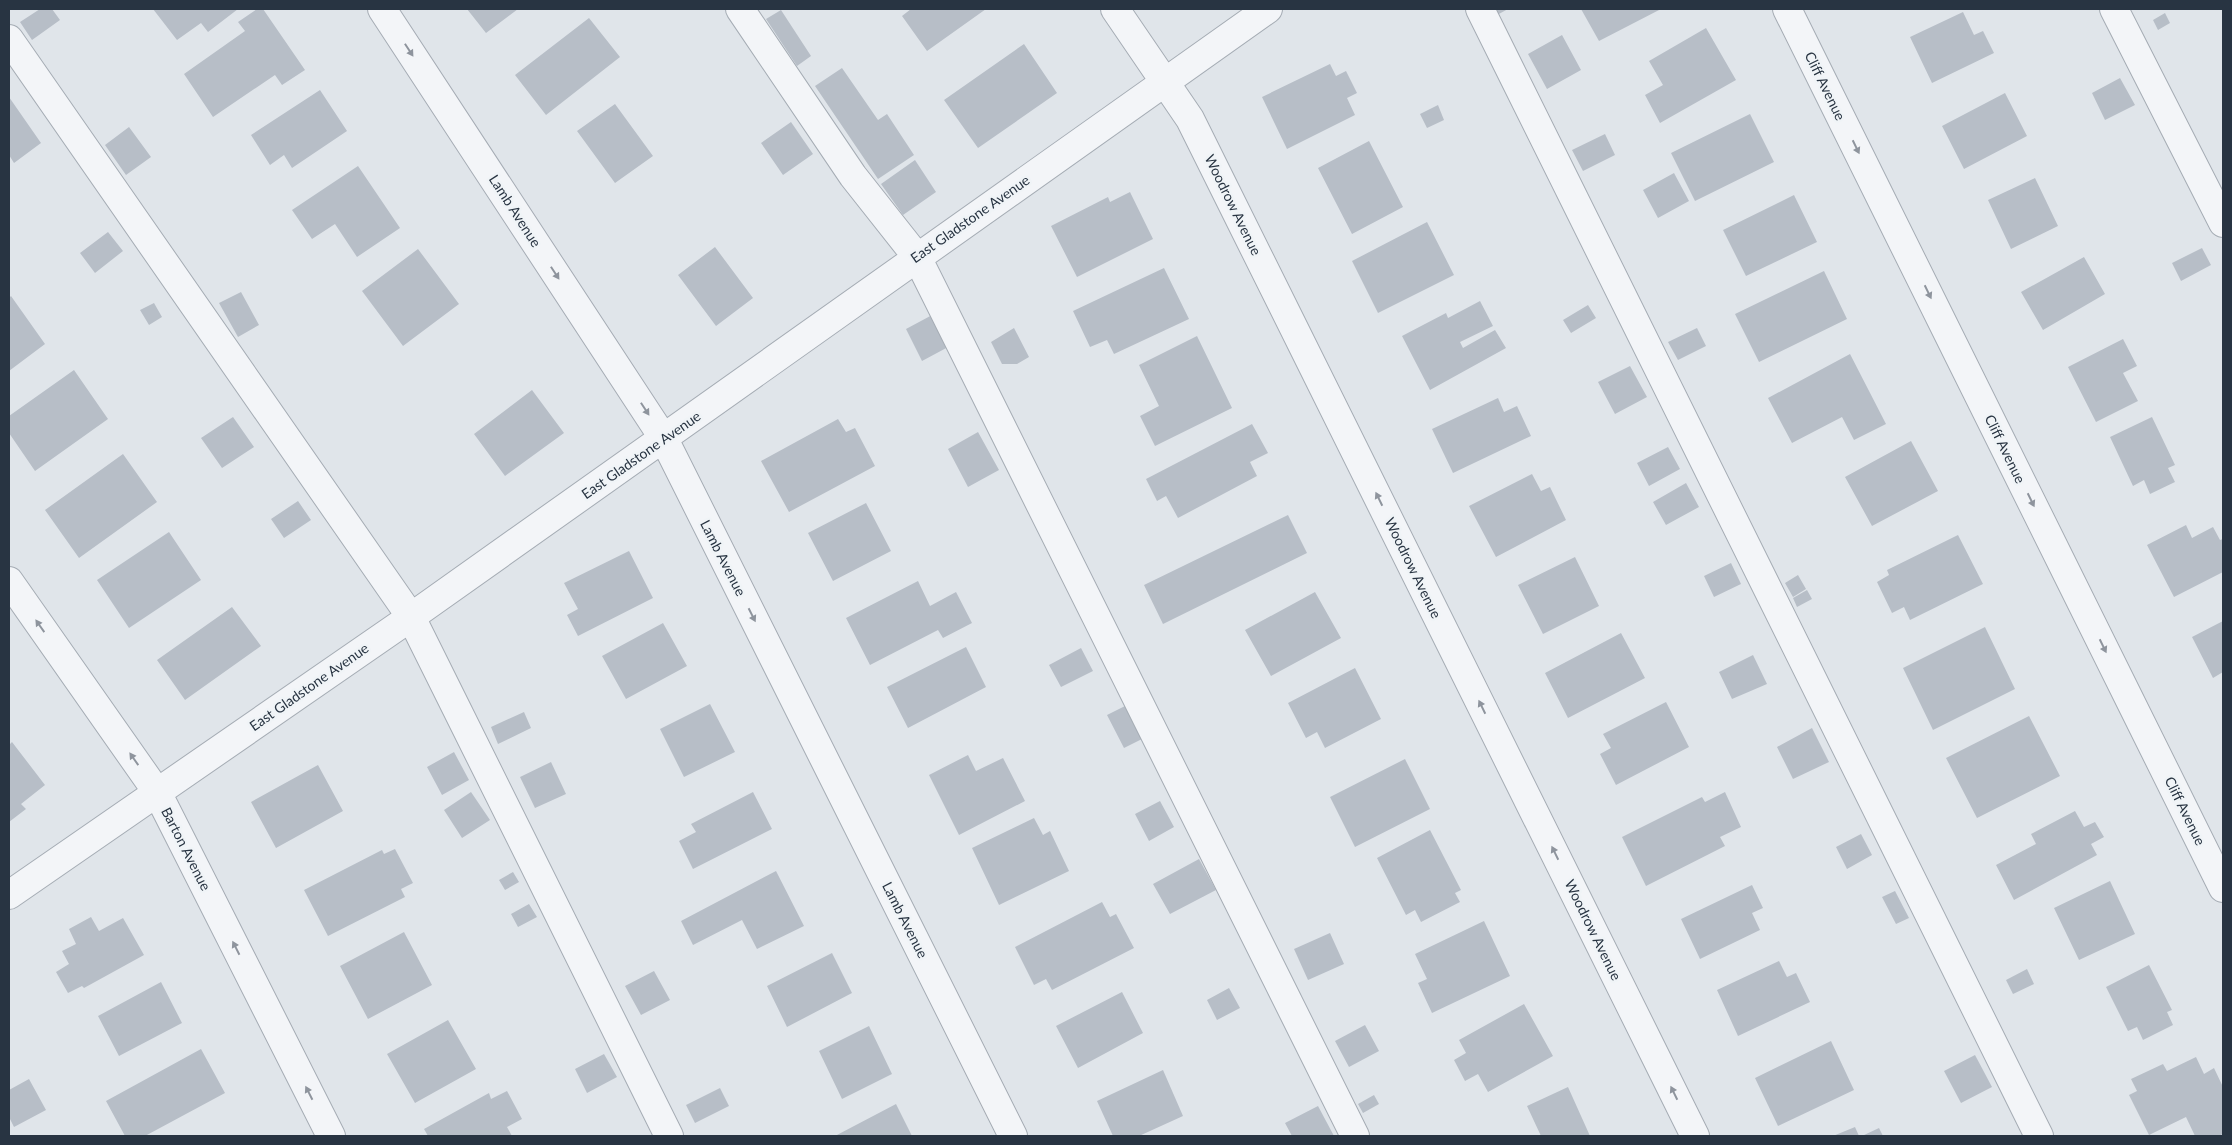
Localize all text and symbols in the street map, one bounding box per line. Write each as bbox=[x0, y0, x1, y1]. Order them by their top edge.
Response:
one-way arrow bbox=[404, 43, 414, 56]
street label: Cliff Avenue bbox=[1801, 49, 1849, 123]
one-way arrow bbox=[1852, 139, 1860, 154]
street label: Woodrow Avenue bbox=[1202, 152, 1265, 258]
street label: Lamb Avenue bbox=[486, 171, 545, 250]
street label: East Gladstone Avenue bbox=[907, 171, 1033, 266]
one-way arrow bbox=[551, 267, 560, 280]
one-way arrow bbox=[1924, 285, 1932, 299]
one-way arrow bbox=[640, 403, 649, 416]
street label: East Gladstone Avenue bbox=[578, 407, 704, 502]
street label: Cliff Avenue bbox=[1981, 412, 2029, 486]
one-way arrow bbox=[1375, 492, 1383, 506]
one-way arrow bbox=[2027, 493, 2035, 508]
street label: Woodrow Avenue bbox=[1382, 515, 1445, 621]
street label: Lamb Avenue bbox=[697, 517, 750, 599]
one-way arrow bbox=[748, 608, 756, 622]
one-way arrow bbox=[35, 619, 45, 633]
street label: East Gladstone Avenue bbox=[246, 639, 372, 734]
one-way arrow bbox=[2099, 639, 2107, 653]
one-way arrow bbox=[1478, 700, 1487, 715]
one-way arrow bbox=[129, 752, 139, 765]
street label: Cliff Avenue bbox=[2161, 774, 2209, 848]
street label: Barton Avenue bbox=[158, 804, 215, 893]
one-way arrow bbox=[1551, 846, 1559, 860]
street label: Woodrow Avenue bbox=[1562, 877, 1625, 983]
street label: Lamb Avenue bbox=[879, 879, 932, 961]
one-way arrow bbox=[232, 940, 240, 955]
one-way arrow bbox=[1670, 1085, 1678, 1100]
one-way arrow bbox=[305, 1086, 313, 1100]

